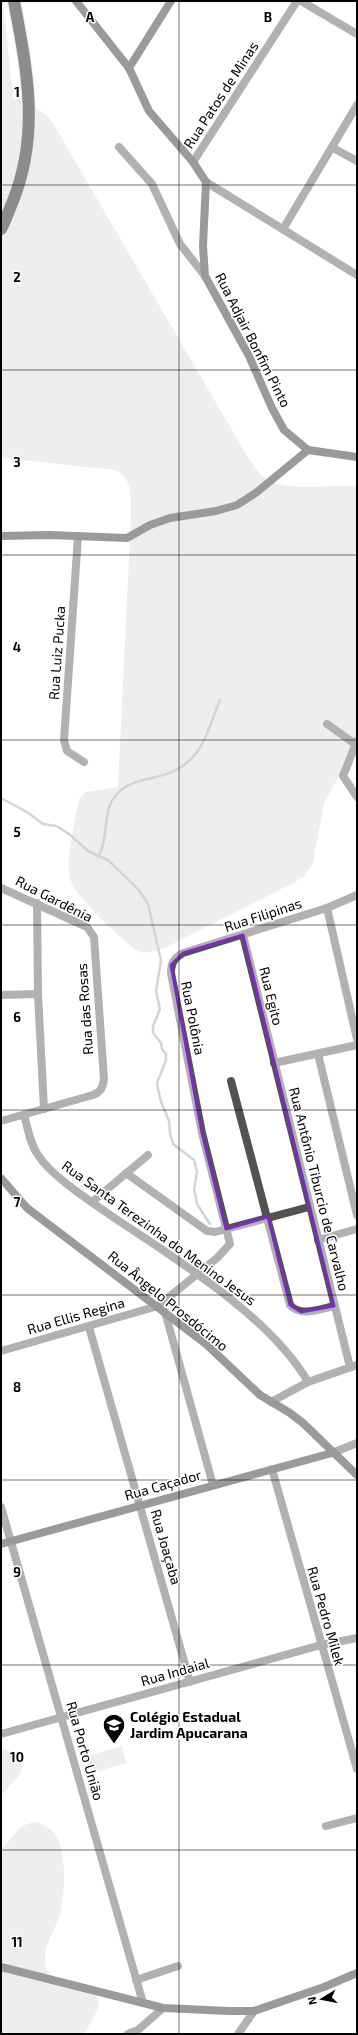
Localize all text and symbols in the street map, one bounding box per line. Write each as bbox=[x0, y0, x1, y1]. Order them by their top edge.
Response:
text: A bbox=[86, 9, 95, 25]
text: B bbox=[264, 9, 272, 25]
street label: Rua Patos de Minas bbox=[180, 38, 262, 151]
text: 1 bbox=[14, 84, 20, 100]
text: 2 bbox=[13, 269, 21, 285]
street label: Rua Adjair Bonfim Pinto bbox=[212, 270, 295, 410]
text: 3 bbox=[13, 454, 21, 470]
street label: Rua Luiz Pucka bbox=[45, 605, 68, 701]
text: 4 bbox=[13, 639, 21, 655]
text: 5 bbox=[13, 824, 21, 840]
street label: Rua Gardênia bbox=[13, 872, 96, 925]
street label: Rua Filipinas bbox=[222, 894, 304, 935]
street label: Rua das Rosas bbox=[73, 963, 96, 1055]
street label: Rua Egito bbox=[256, 965, 287, 1027]
street label: Rua Polônia bbox=[178, 979, 209, 1056]
text: 6 bbox=[13, 1009, 21, 1025]
street label: Rua Antônio Tiburcio de Carvalho bbox=[286, 1085, 353, 1292]
street label: Rua Santa Terezinha do Menino Jesus bbox=[59, 1156, 260, 1309]
text: 7 bbox=[14, 1194, 21, 1210]
street label: Rua Ângelo Prosdócimo bbox=[105, 1247, 232, 1354]
street label: Rua Ellis Regina bbox=[25, 1293, 127, 1338]
text: 8 bbox=[13, 1379, 21, 1395]
street label: Rua Caçador bbox=[122, 1465, 204, 1505]
street label: Rua Joaçaba bbox=[147, 1507, 185, 1587]
text: 9 bbox=[13, 1564, 21, 1580]
street label: Rua Pedro Milek bbox=[304, 1564, 349, 1667]
street label: Rua Indaial bbox=[139, 1653, 212, 1689]
street label: Rua Porto União bbox=[63, 1699, 108, 1802]
place label: Colégio Estadual Jardim Apucarana bbox=[130, 1708, 248, 1741]
school or university icon: Colégio Estadual Jardim Apucarana bbox=[101, 1712, 127, 1745]
text: 10 bbox=[10, 1749, 24, 1765]
text: 11 bbox=[11, 1934, 23, 1950]
north arrow bbox=[302, 1979, 342, 2019]
text: N bbox=[305, 1996, 319, 2006]

